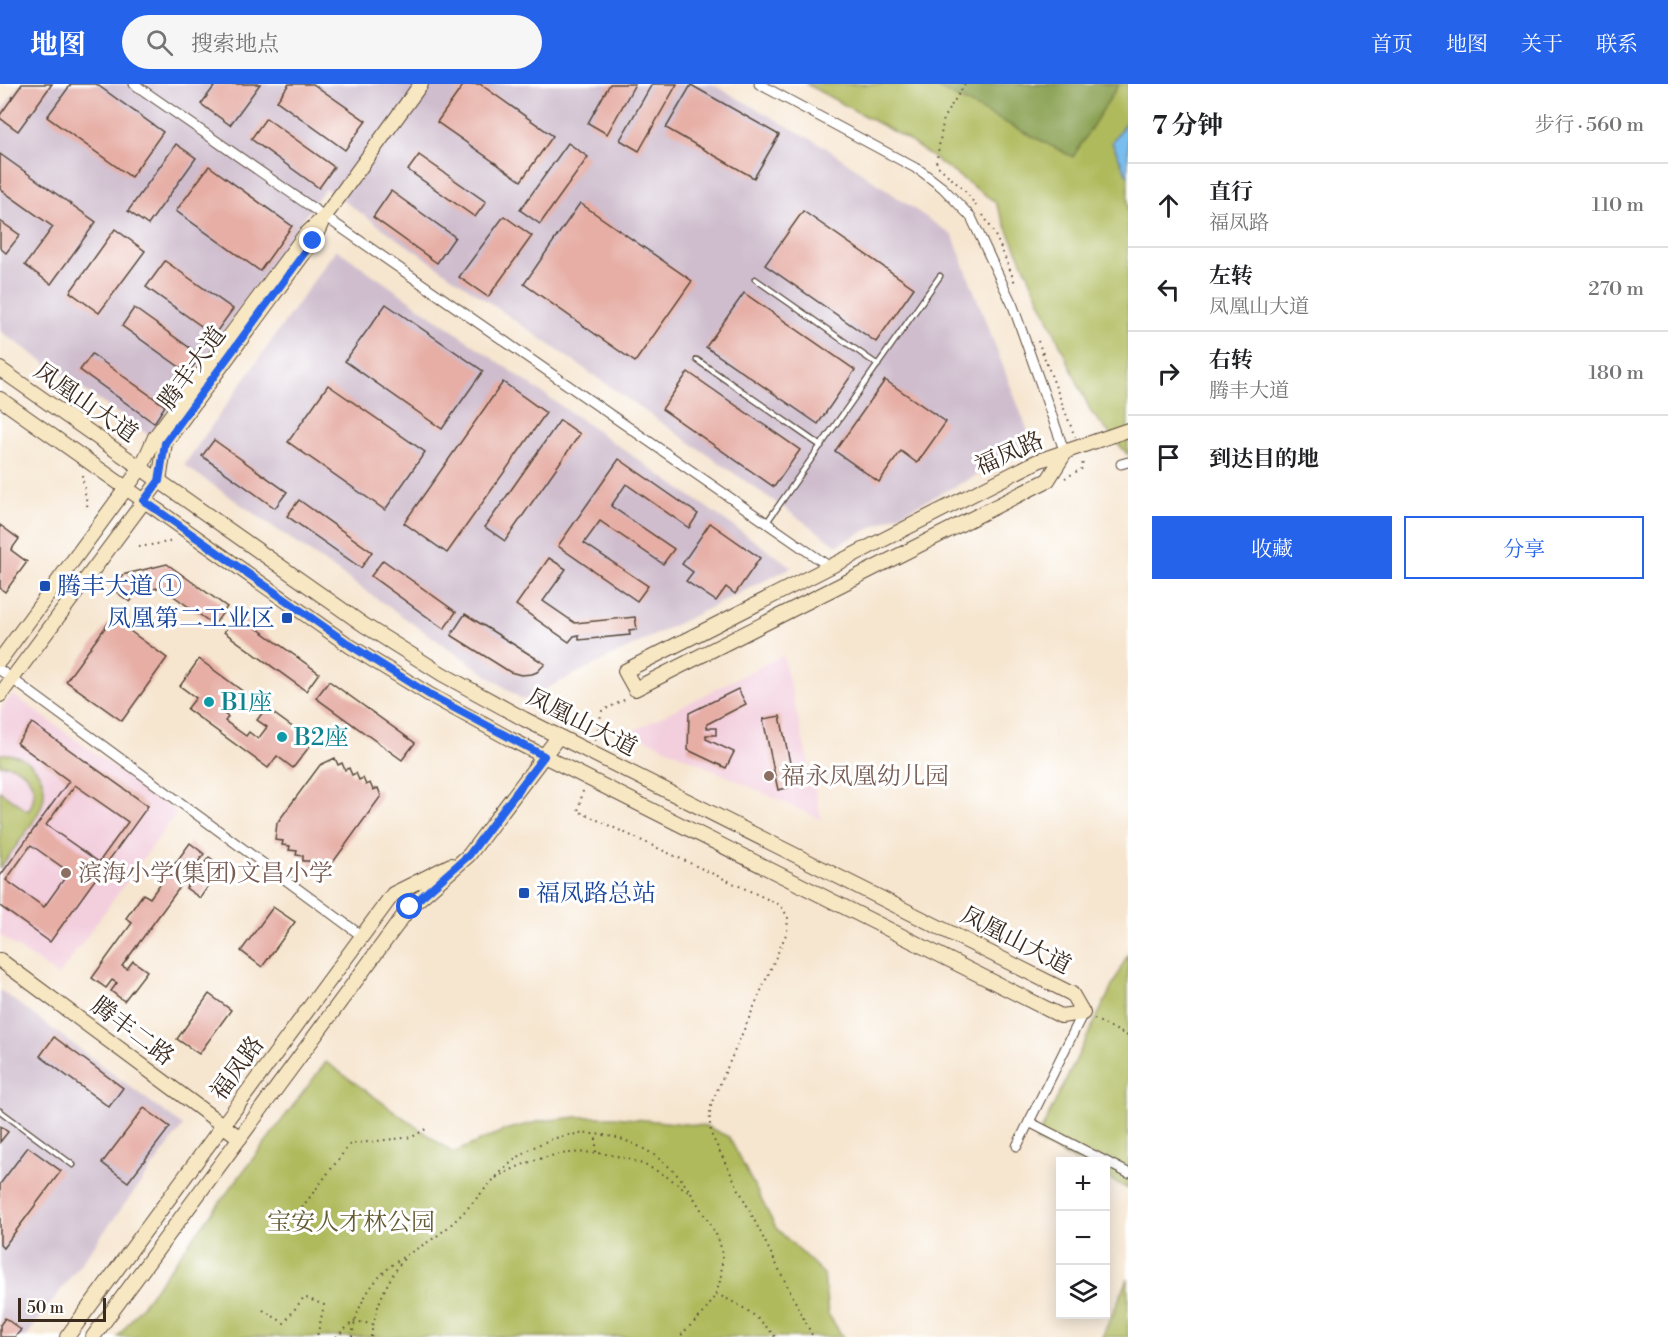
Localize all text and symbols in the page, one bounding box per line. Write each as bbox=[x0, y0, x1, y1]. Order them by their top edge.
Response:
search box bbox=[122, 15, 542, 69]
icon: search bbox=[143, 26, 176, 59]
text: 地图 bbox=[30, 28, 86, 63]
text: 搜索地点 bbox=[191, 31, 279, 58]
text: 首页 bbox=[1371, 32, 1413, 58]
text: 地图 bbox=[1446, 32, 1488, 58]
text: 关于 bbox=[1521, 32, 1563, 58]
text: 联系 bbox=[1596, 32, 1638, 58]
text: 7 分钟 bbox=[1152, 110, 1224, 142]
text: 步行 · 560 m bbox=[1534, 113, 1644, 138]
text: 直行 bbox=[1209, 179, 1253, 206]
icon: ahead bbox=[1152, 189, 1185, 222]
text: 110 m bbox=[1592, 193, 1644, 218]
text: 福凤路 bbox=[1209, 211, 1269, 236]
route end bbox=[299, 227, 325, 253]
text: 左转 bbox=[1209, 263, 1253, 290]
icon: left bbox=[1152, 273, 1185, 306]
text: 270 m bbox=[1588, 277, 1644, 302]
text: 凤凰山大道 bbox=[1209, 295, 1309, 320]
street label: 腾丰大道 bbox=[152, 321, 233, 416]
text: 右转 bbox=[1209, 347, 1253, 374]
street label: 凤凰山大道 bbox=[28, 356, 143, 450]
icon: right bbox=[1152, 357, 1185, 390]
text: 180 m bbox=[1589, 361, 1644, 386]
text: 腾丰大道 bbox=[1209, 379, 1289, 404]
street label: 福凤路 bbox=[970, 426, 1048, 482]
icon: arrive bbox=[1152, 441, 1185, 474]
text: 到达目的地 bbox=[1209, 446, 1319, 473]
button: 收藏 bbox=[1152, 516, 1392, 579]
button: 分享 bbox=[1404, 516, 1644, 579]
place label: 腾丰大道 ① bbox=[57, 572, 182, 602]
marker: 腾丰大道 ① bbox=[38, 579, 52, 593]
place label: 凤凰第二工业区 bbox=[107, 604, 275, 634]
marker: 凤凰第二工业区 bbox=[280, 611, 294, 625]
street label: 凤凰山大道 bbox=[521, 682, 642, 763]
place label: B1座 bbox=[220, 688, 272, 718]
marker: B1座 bbox=[202, 695, 216, 709]
place label: B2座 bbox=[293, 723, 349, 753]
marker: B2座 bbox=[275, 730, 289, 744]
place label: 福永凤凰幼儿园 bbox=[781, 762, 949, 792]
marker: 福永凤凰幼儿园 bbox=[762, 769, 776, 783]
place label: 滨海小学(集团)文昌小学 bbox=[78, 859, 333, 889]
marker: 滨海小学(集团)文昌小学 bbox=[59, 866, 73, 880]
place label: 福凤路总站 bbox=[536, 879, 656, 909]
marker: 福凤路总站 bbox=[517, 886, 531, 900]
route start bbox=[396, 893, 422, 919]
street label: 凤凰山大道 bbox=[955, 900, 1076, 981]
street label: 腾丰二路 bbox=[85, 991, 180, 1073]
street label: 福凤路 bbox=[205, 1031, 271, 1107]
map controls bbox=[1056, 1157, 1110, 1319]
button: + bbox=[1056, 1157, 1110, 1211]
park label: 宝安人才林公园 bbox=[267, 1208, 435, 1238]
button: − bbox=[1056, 1211, 1110, 1265]
button: layers bbox=[1056, 1265, 1110, 1319]
scale bar bbox=[18, 1295, 106, 1322]
text: 50 m bbox=[27, 1298, 64, 1318]

